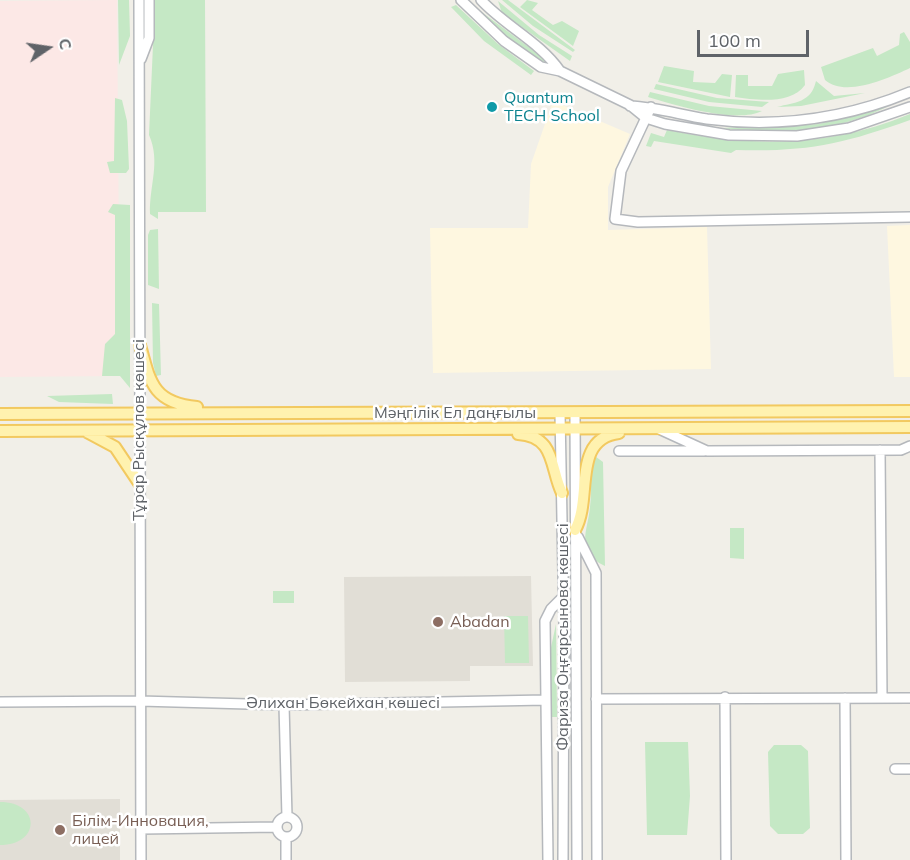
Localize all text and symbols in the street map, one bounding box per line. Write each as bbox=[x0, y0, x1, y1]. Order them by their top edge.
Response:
north arrow bbox=[18, 18, 78, 78]
scale bar bbox=[700, 18, 812, 56]
text: 100 m bbox=[708, 29, 761, 52]
text: С bbox=[55, 36, 77, 52]
place label: Quantum TECH School bbox=[504, 88, 600, 126]
marker: Quantum TECH School bbox=[485, 100, 499, 114]
street label: Тұрар Рысқұлов көшесі bbox=[129, 339, 149, 521]
street label: Мәңгілік Ел даңғылы bbox=[374, 403, 536, 423]
street label: Фариза Оңғарсынова көшесі bbox=[553, 523, 573, 751]
place label: Abadan bbox=[450, 612, 510, 632]
marker: Abadan bbox=[431, 615, 445, 629]
street label: Әлихан Бөкейхан көшесі bbox=[246, 693, 440, 713]
place label: Білім-Инновация, лицей bbox=[72, 811, 209, 849]
marker: Білім-Инновация, лицей bbox=[53, 823, 67, 837]

